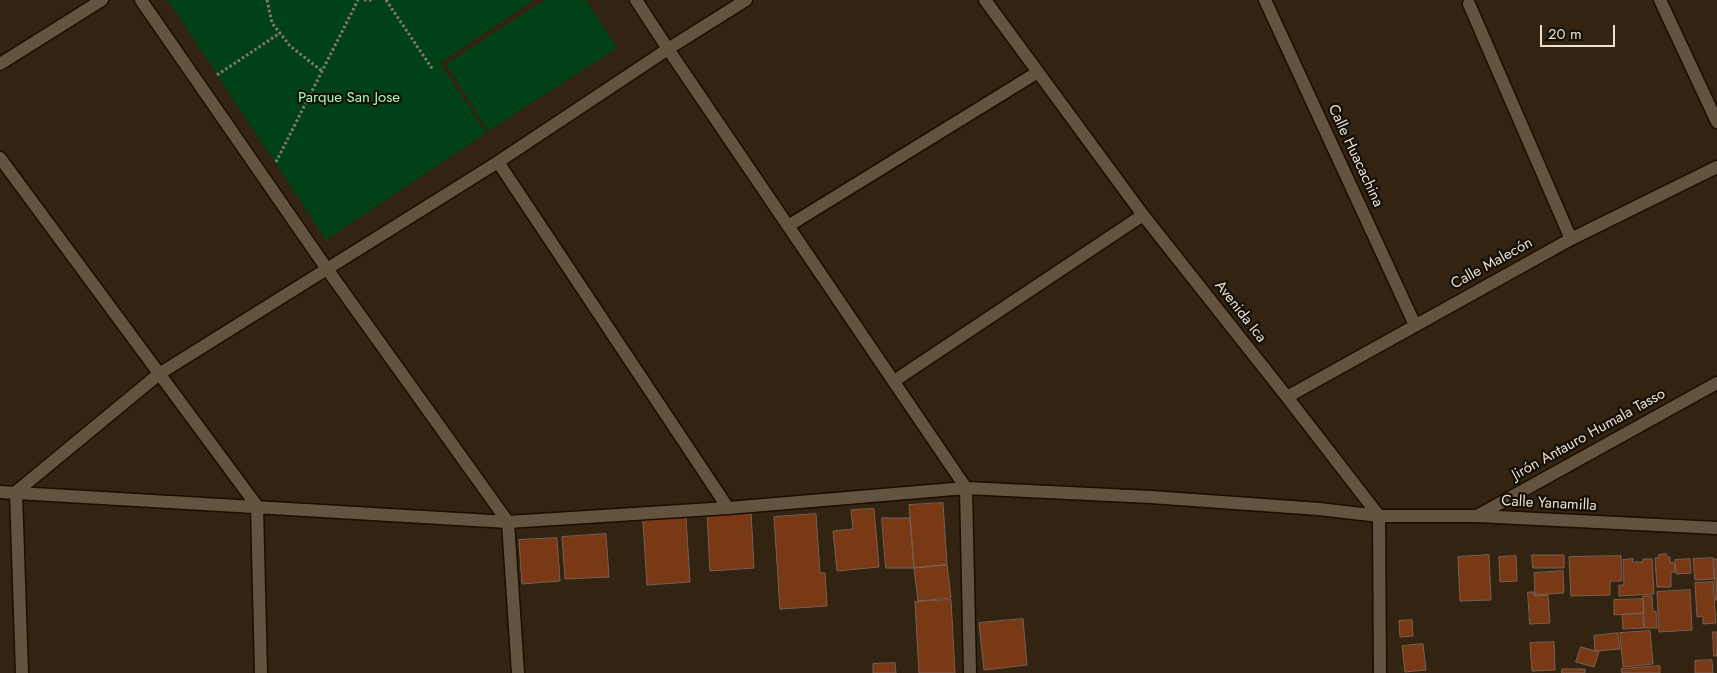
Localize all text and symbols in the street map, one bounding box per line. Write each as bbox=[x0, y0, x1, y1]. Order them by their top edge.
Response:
scale bar bbox=[1542, 15, 1617, 47]
text: 20 m bbox=[1548, 23, 1582, 45]
park label: Parque San Jose bbox=[298, 89, 400, 107]
street label: Calle Huacachina bbox=[1323, 102, 1387, 210]
street label: Calle Malecón bbox=[1448, 234, 1536, 294]
street label: Avenida Ica bbox=[1210, 278, 1270, 346]
street label: Jirón Antauro Humala Tasso bbox=[1509, 385, 1669, 485]
street label: Calle Yanamilla bbox=[1501, 493, 1597, 515]

